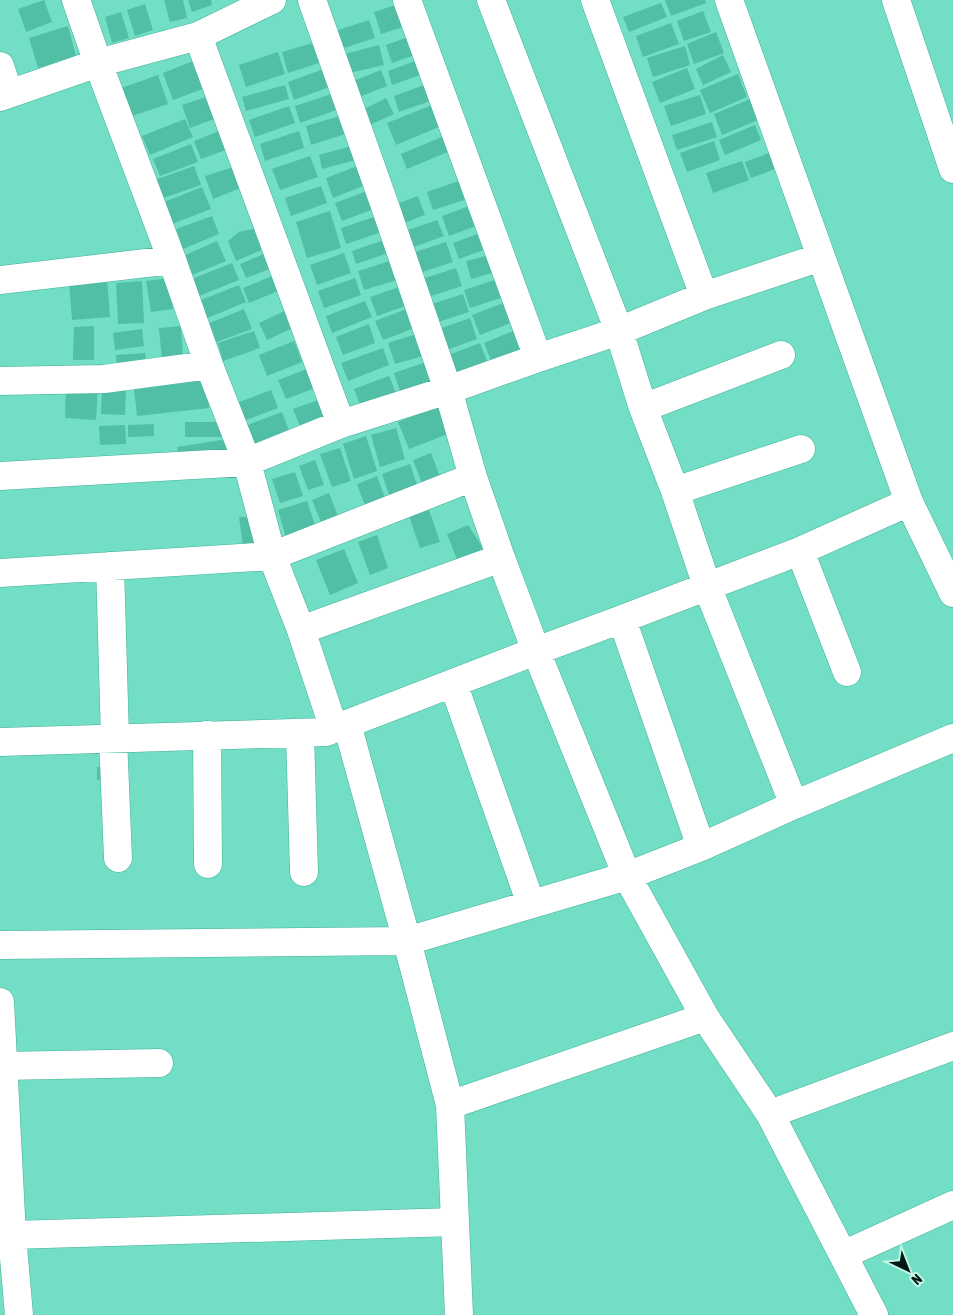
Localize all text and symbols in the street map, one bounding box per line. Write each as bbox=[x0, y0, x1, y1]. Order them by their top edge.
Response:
north arrow bbox=[883, 1245, 933, 1295]
text: N bbox=[908, 1271, 925, 1288]

